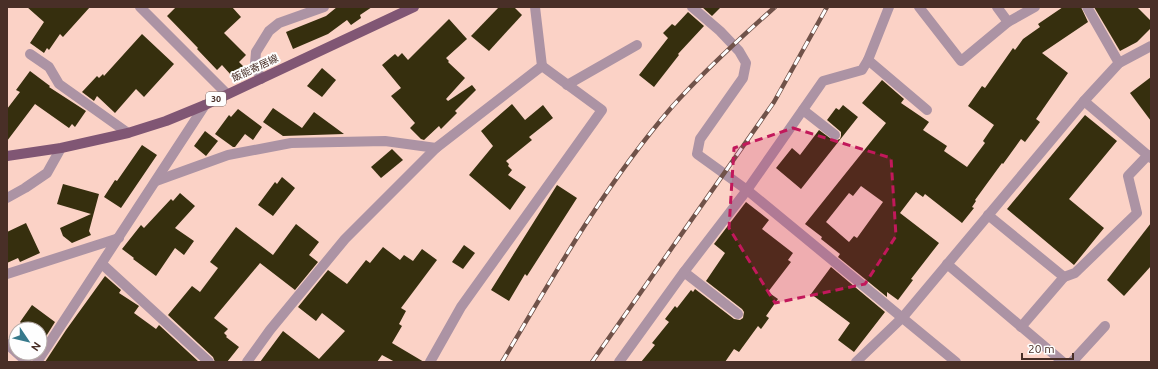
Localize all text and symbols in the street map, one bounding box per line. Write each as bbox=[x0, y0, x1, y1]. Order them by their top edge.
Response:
street label: 飯能寄居線 bbox=[230, 52, 280, 84]
road number: 30 bbox=[206, 92, 226, 106]
north arrow bbox=[8, 321, 48, 361]
scale bar bbox=[1022, 335, 1073, 361]
text: N bbox=[29, 340, 43, 354]
text: 20 m bbox=[1028, 342, 1055, 355]

